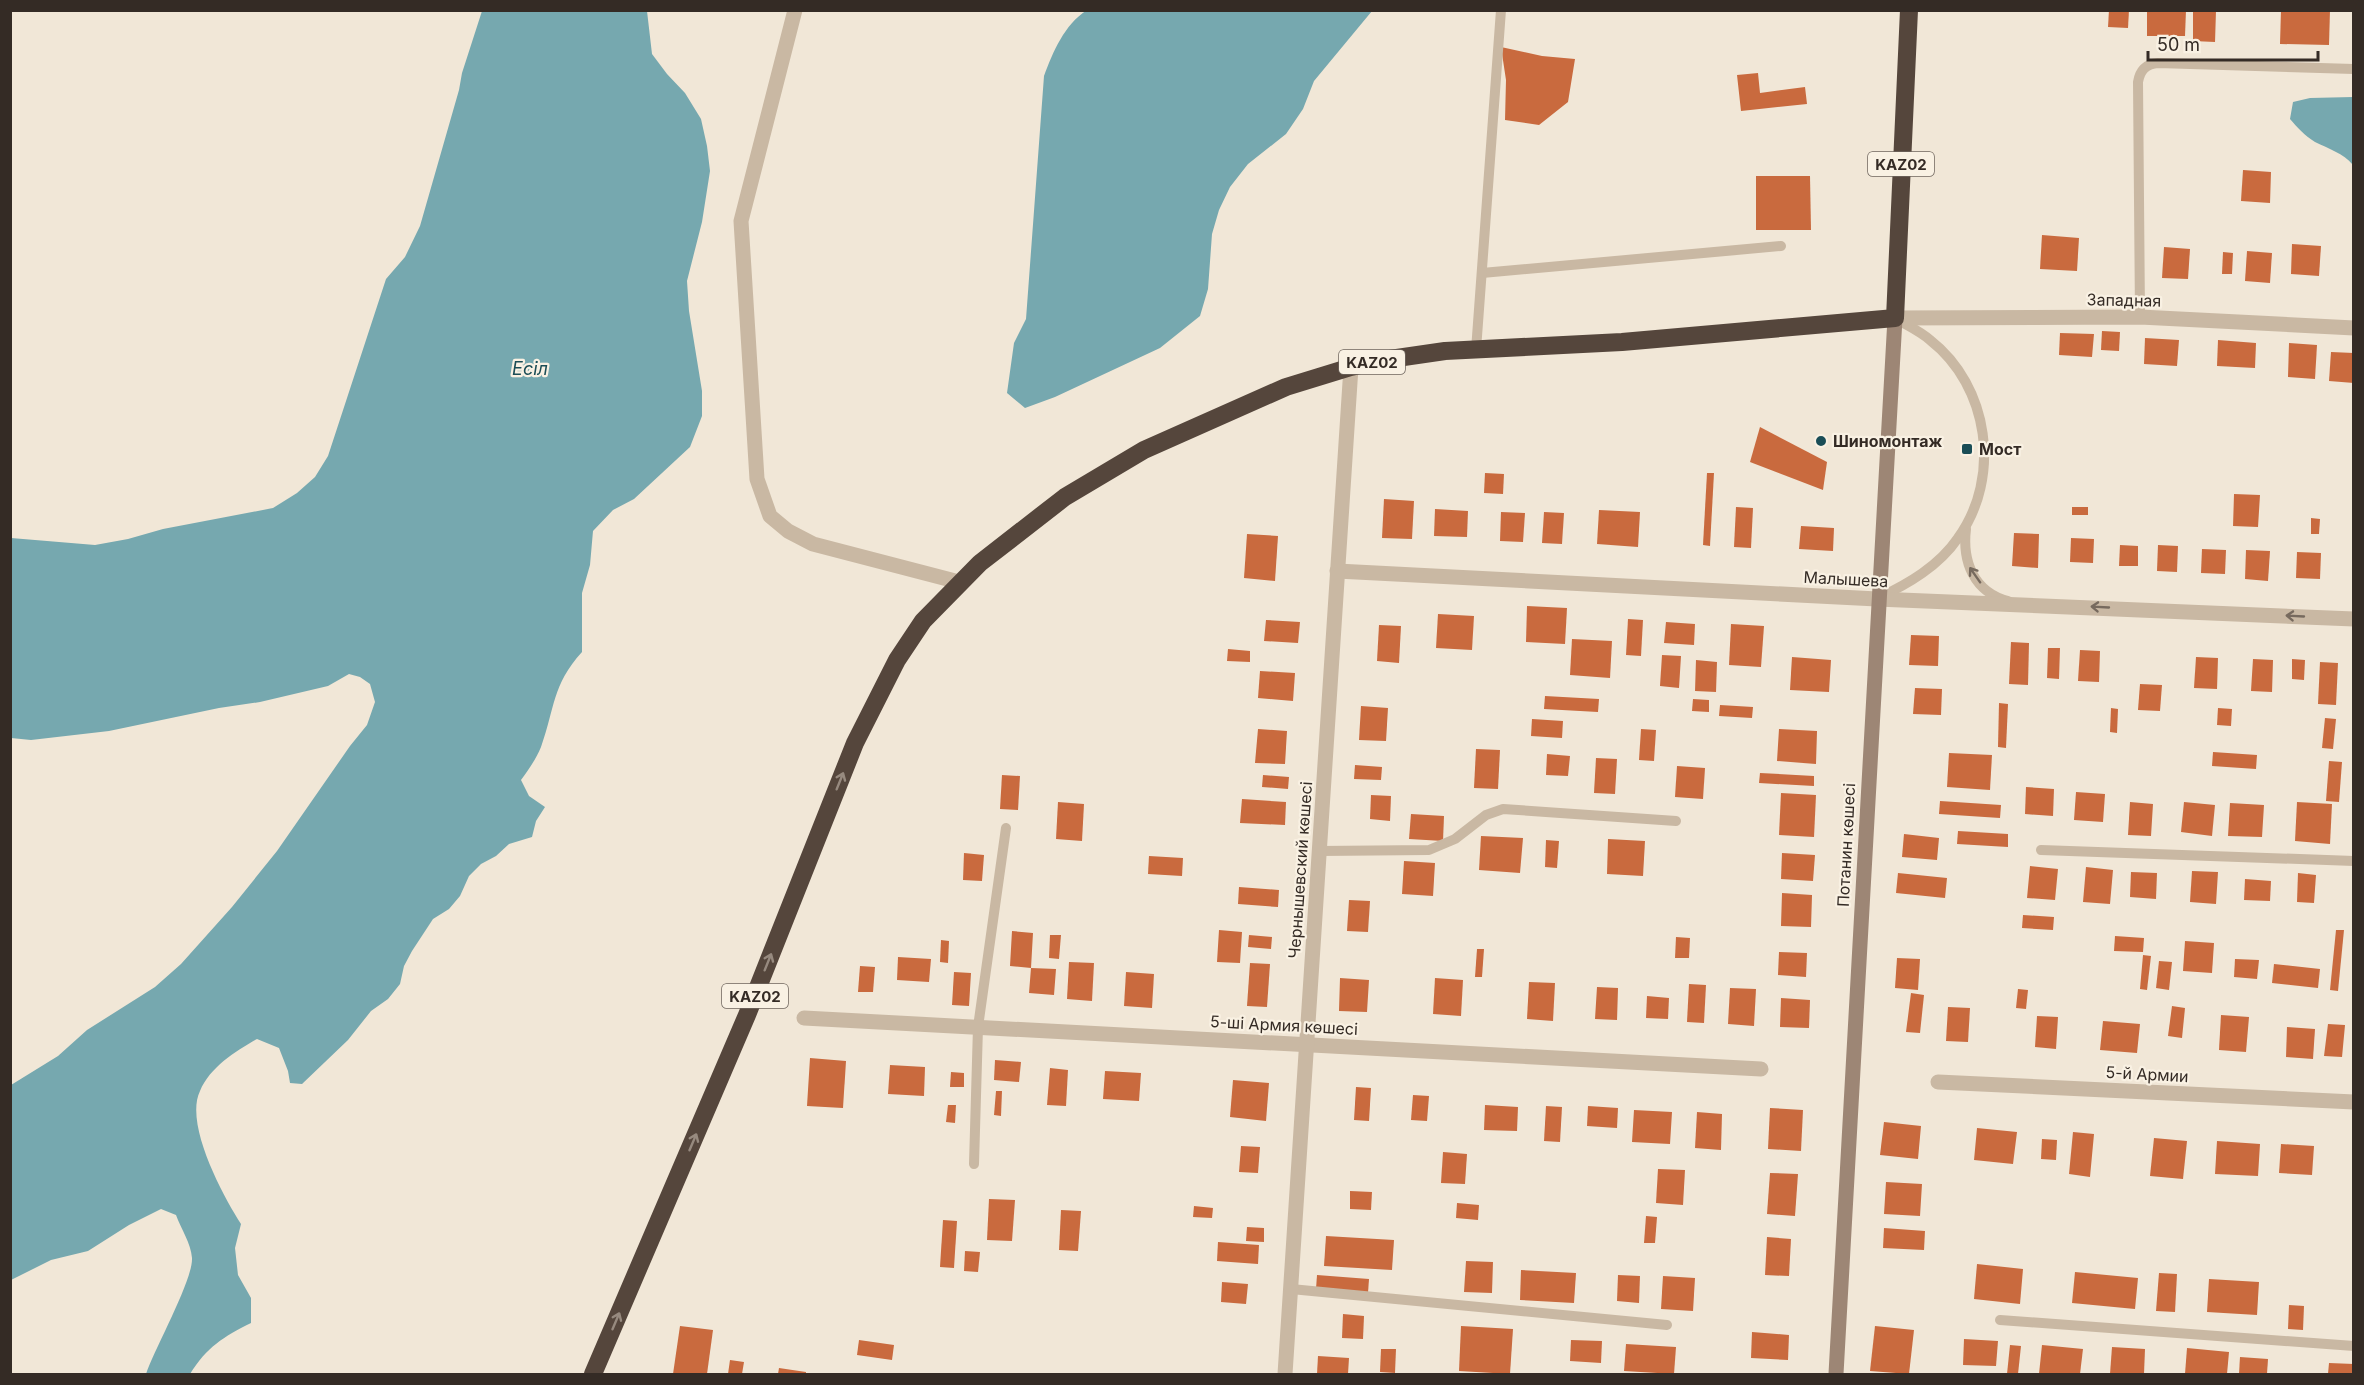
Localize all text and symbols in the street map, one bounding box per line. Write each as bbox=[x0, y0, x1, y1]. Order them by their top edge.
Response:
scale bar bbox=[2148, 24, 2318, 62]
text: 50 m bbox=[2157, 34, 2200, 55]
road number: KAZ02 bbox=[1868, 152, 1934, 176]
street label: Западная bbox=[2087, 289, 2161, 311]
road number: KAZ02 bbox=[1339, 350, 1405, 374]
water label: Есіл bbox=[512, 358, 548, 379]
place label: Шиномонтаж bbox=[1833, 431, 1943, 451]
marker: Шиномонтаж bbox=[1814, 434, 1828, 448]
place label: Мост bbox=[1979, 439, 2021, 459]
marker: Мост bbox=[1960, 442, 1974, 456]
street label: Малышева bbox=[1803, 567, 1889, 591]
one-way arrow bbox=[1969, 568, 1981, 584]
one-way arrow bbox=[2091, 602, 2111, 613]
one-way arrow bbox=[2286, 611, 2306, 622]
one-way arrow bbox=[835, 772, 846, 790]
street label: Чернышевский көшесі bbox=[1284, 781, 1316, 959]
street label: Потанин көшесі bbox=[1833, 782, 1859, 908]
one-way arrow bbox=[763, 953, 774, 972]
road number: KAZ02 bbox=[722, 984, 788, 1008]
street label: 5-ші Армия көшесі bbox=[1210, 1011, 1358, 1039]
street label: 5-й Армии bbox=[2105, 1062, 2189, 1086]
one-way arrow bbox=[687, 1133, 699, 1151]
one-way arrow bbox=[611, 1312, 622, 1330]

